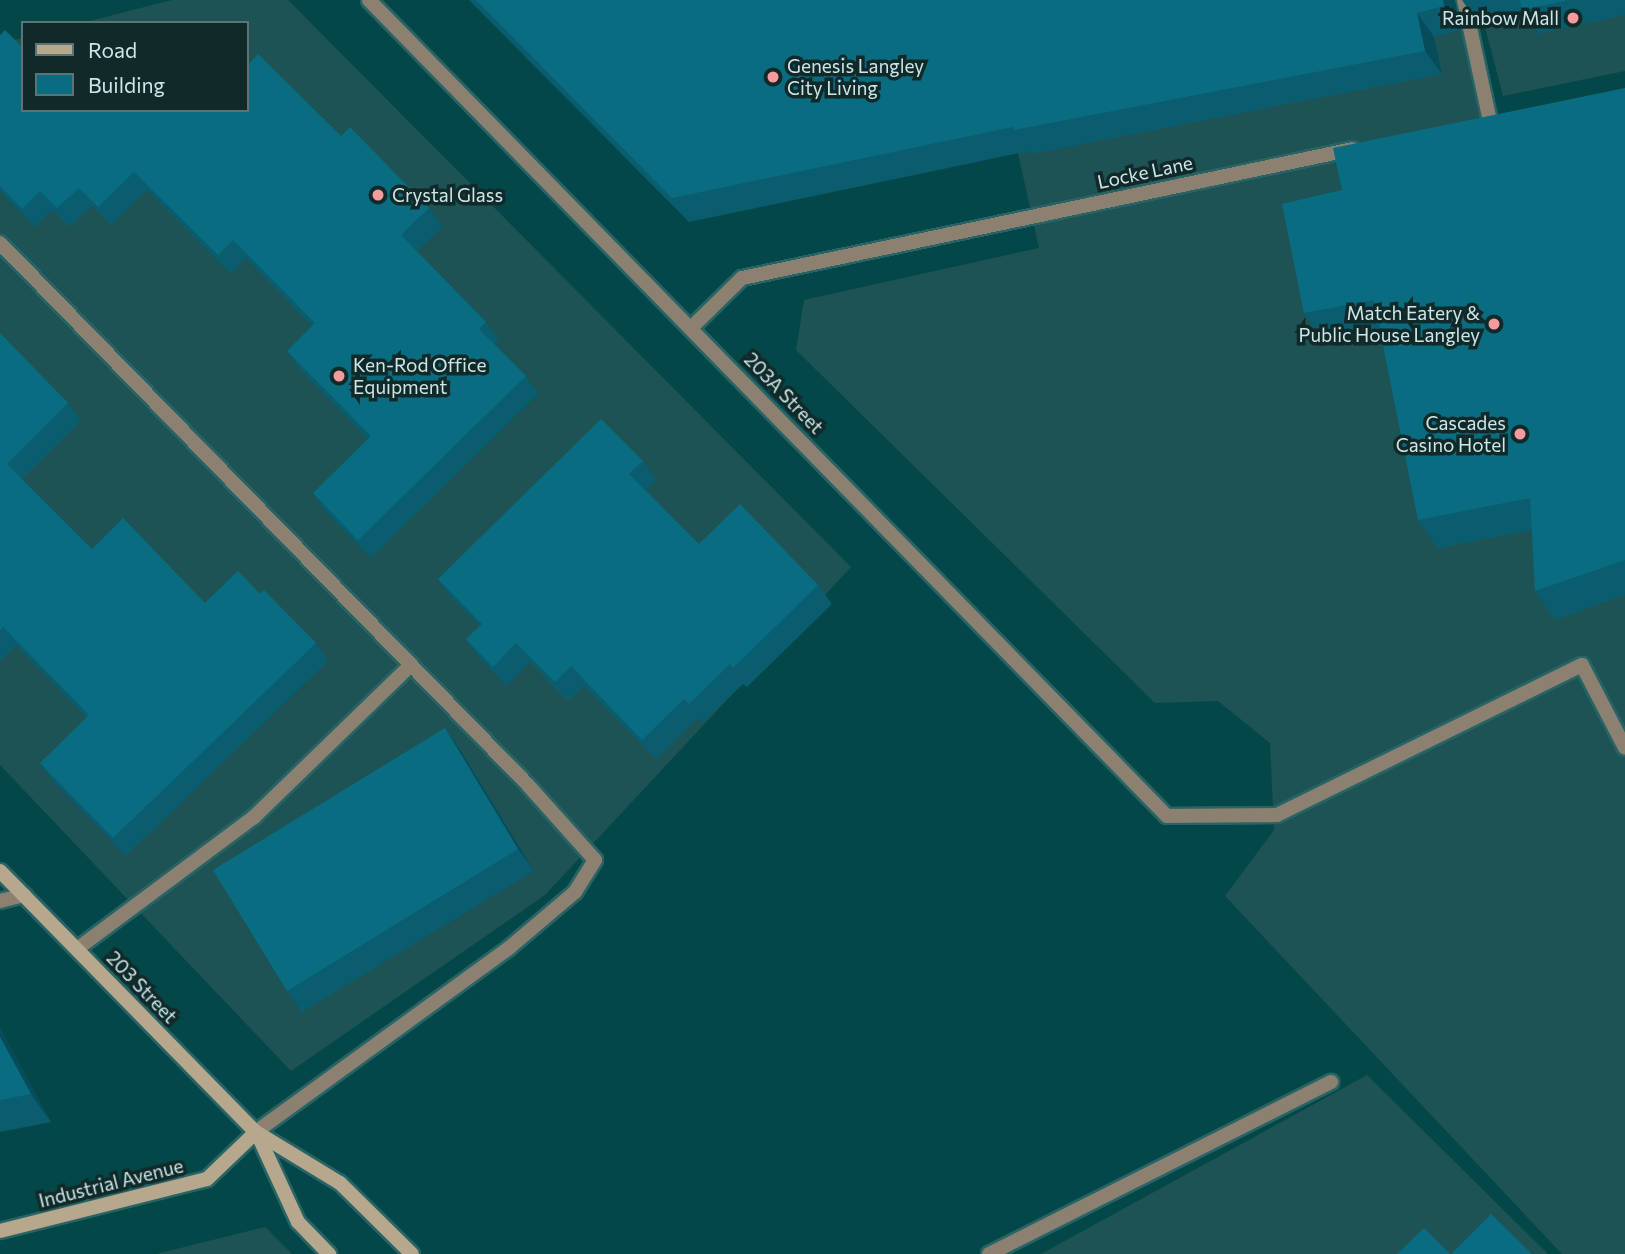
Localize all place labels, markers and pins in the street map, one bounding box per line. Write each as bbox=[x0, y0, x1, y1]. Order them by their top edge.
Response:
place label: Rainbow Mall bbox=[1442, 7, 1559, 29]
marker: Rainbow Mall bbox=[1565, 10, 1581, 26]
place label: Genesis Langley City Living bbox=[787, 55, 924, 99]
marker: Genesis Langley City Living bbox=[765, 69, 781, 85]
place label: Crystal Glass bbox=[392, 184, 503, 206]
marker: Crystal Glass bbox=[370, 187, 386, 203]
place label: Match Eatery & Public House Langley bbox=[1299, 302, 1480, 346]
marker: Match Eatery & Public House Langley bbox=[1486, 316, 1502, 332]
place label: Ken-Rod Office Equipment bbox=[353, 354, 486, 398]
marker: Ken-Rod Office Equipment bbox=[331, 368, 347, 384]
place label: Cascades Casino Hotel bbox=[1396, 412, 1506, 456]
marker: Cascades Casino Hotel bbox=[1512, 426, 1528, 442]

